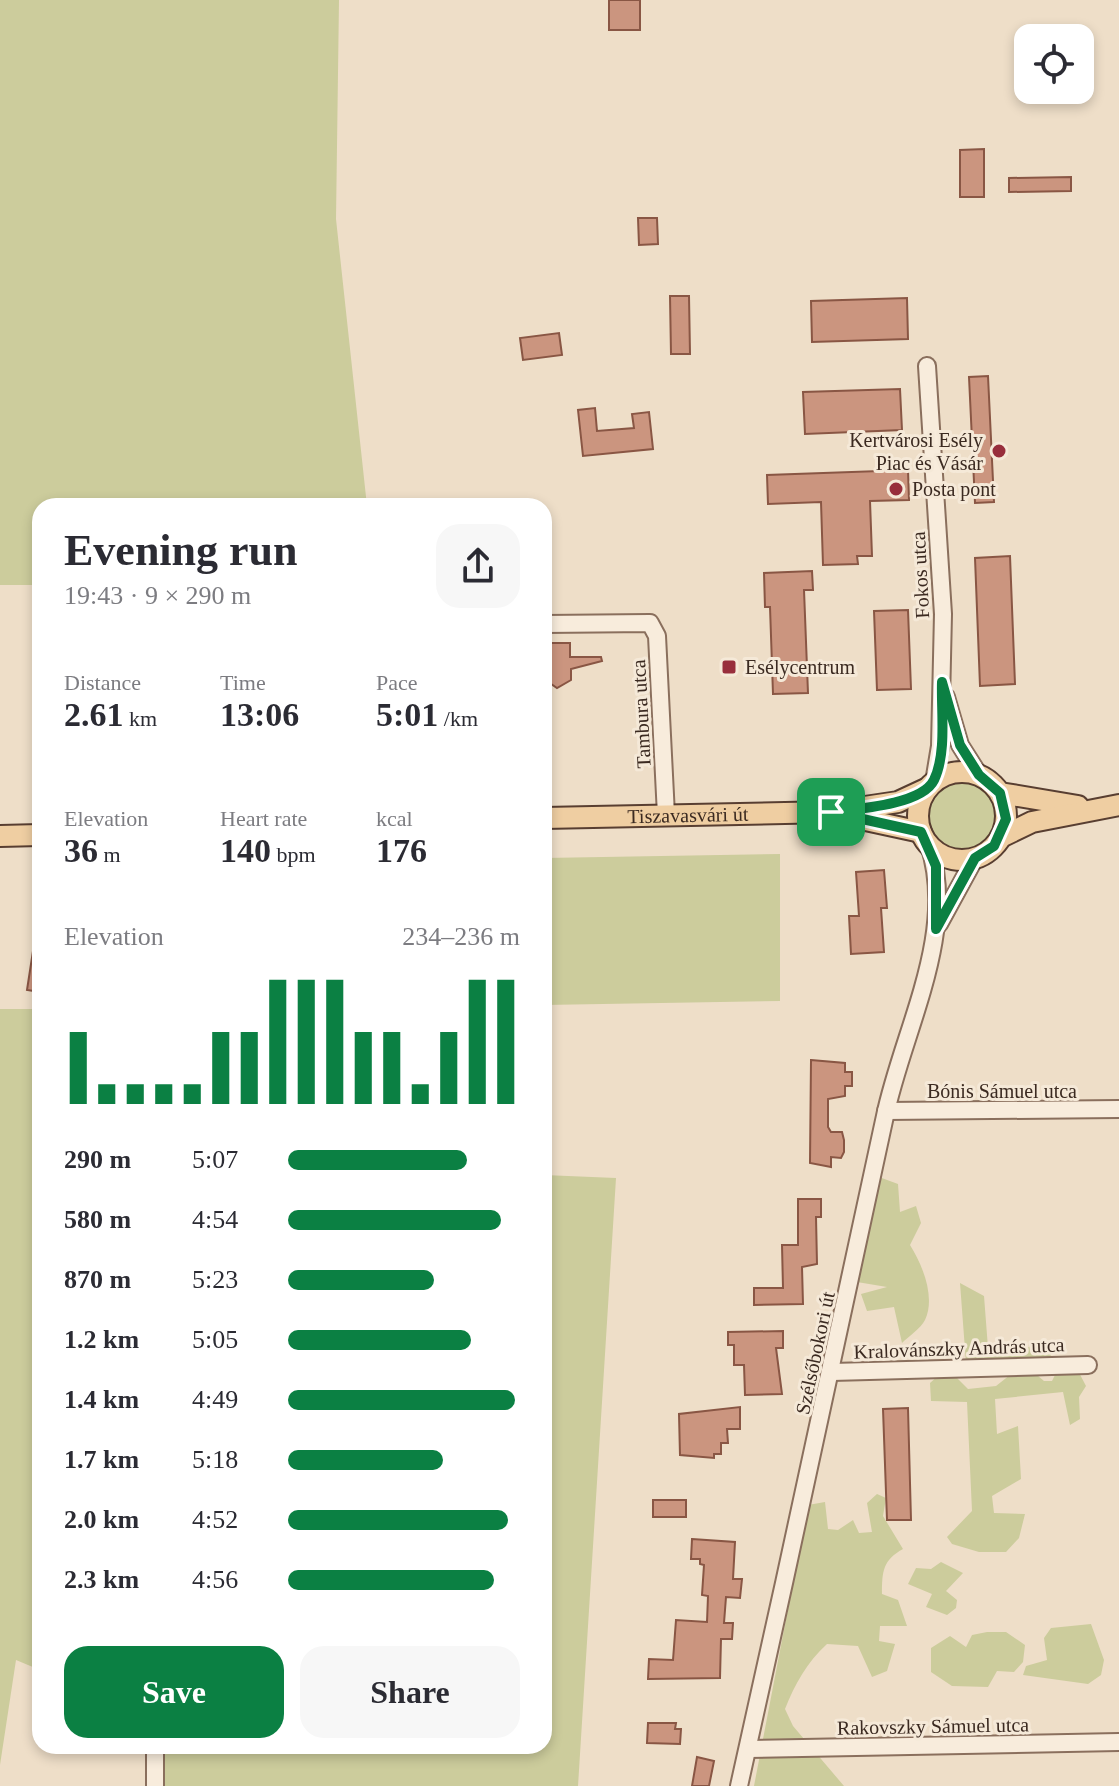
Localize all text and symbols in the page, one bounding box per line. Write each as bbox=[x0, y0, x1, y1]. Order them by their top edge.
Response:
map controls bbox=[1014, 24, 1094, 104]
button: locate bbox=[1014, 24, 1094, 104]
place label: Kertvárosi Esély Piac és Vásár bbox=[849, 429, 983, 474]
marker: Kertvárosi Esély Piac és Vásár bbox=[990, 442, 1008, 460]
place label: Posta pont bbox=[912, 478, 996, 501]
marker: Posta pont bbox=[887, 480, 905, 498]
button: share bbox=[436, 524, 520, 608]
text: Evening run bbox=[64, 526, 298, 575]
street label: Fokos utca bbox=[907, 531, 933, 619]
text: 19:43 · 9 × 290 m bbox=[64, 581, 251, 610]
place label: Esélycentrum bbox=[745, 656, 855, 679]
marker: Esélycentrum bbox=[720, 658, 738, 676]
street label: Tambura utca bbox=[627, 659, 655, 769]
text: Distance bbox=[64, 670, 141, 695]
text: Time bbox=[220, 670, 266, 695]
text: Pace bbox=[376, 670, 418, 695]
text: 2.61 bbox=[64, 696, 124, 733]
text: 13:06 bbox=[220, 696, 299, 733]
text: 5:01 bbox=[376, 696, 438, 733]
text: km bbox=[124, 706, 157, 731]
text: /km bbox=[438, 706, 478, 731]
pin bbox=[797, 778, 865, 846]
icon: arrive bbox=[809, 790, 853, 834]
street label: Tiszavasvári út bbox=[627, 803, 749, 827]
text: Elevation bbox=[64, 806, 148, 831]
text: Heart rate bbox=[220, 806, 307, 831]
text: kcal bbox=[376, 806, 413, 831]
text: 36 bbox=[64, 832, 98, 869]
text: 140 bbox=[220, 832, 271, 869]
text: 176 bbox=[376, 832, 427, 869]
text: m bbox=[98, 842, 121, 867]
text: bpm bbox=[271, 842, 316, 867]
text: Elevation bbox=[64, 922, 164, 951]
text: 234–236 m bbox=[402, 922, 520, 951]
street label: Bónis Sámuel utca bbox=[927, 1080, 1077, 1102]
text: 290 m bbox=[64, 1145, 131, 1174]
text: 5:07 bbox=[192, 1145, 238, 1174]
text: 580 m bbox=[64, 1205, 131, 1234]
text: 4:54 bbox=[192, 1205, 238, 1234]
text: 870 m bbox=[64, 1265, 131, 1294]
text: 5:23 bbox=[192, 1265, 238, 1294]
street label: Szélsőbokori út bbox=[791, 1289, 839, 1416]
text: 1.2 km bbox=[64, 1325, 139, 1354]
text: 5:05 bbox=[192, 1325, 238, 1354]
street label: Kralovánszky András utca bbox=[853, 1333, 1065, 1364]
text: 1.4 km bbox=[64, 1385, 139, 1414]
text: 4:49 bbox=[192, 1385, 238, 1414]
text: 1.7 km bbox=[64, 1445, 139, 1474]
text: 5:18 bbox=[192, 1445, 238, 1474]
text: 2.0 km bbox=[64, 1505, 139, 1534]
text: 4:52 bbox=[192, 1505, 238, 1534]
text: 2.3 km bbox=[64, 1565, 139, 1594]
text: 4:56 bbox=[192, 1565, 238, 1594]
button: Save bbox=[64, 1646, 284, 1738]
button: Share bbox=[300, 1646, 520, 1738]
street label: Rakovszky Sámuel utca bbox=[837, 1713, 1029, 1740]

